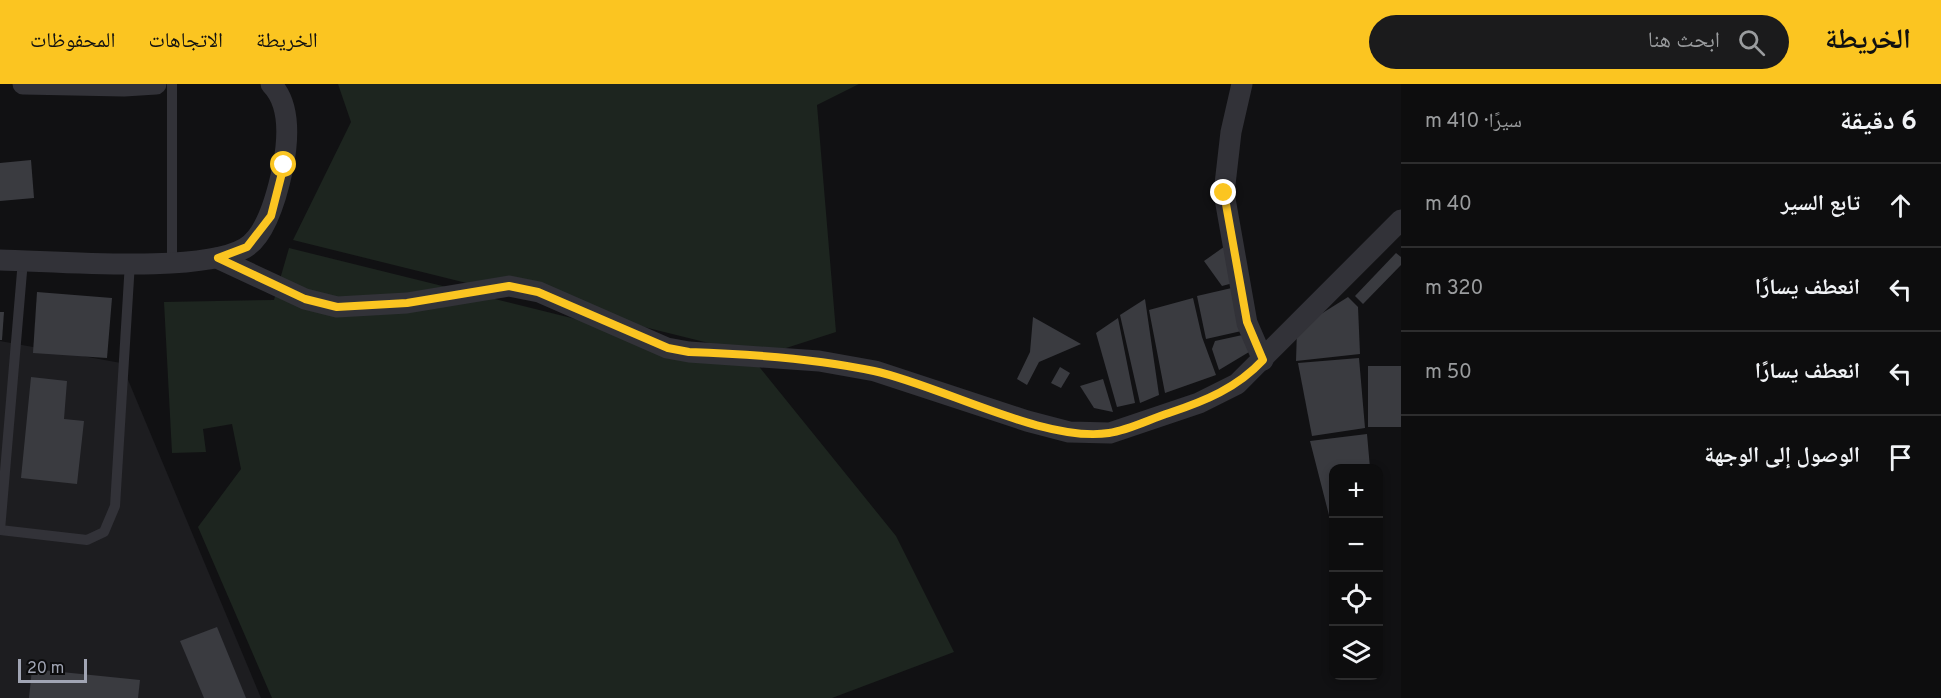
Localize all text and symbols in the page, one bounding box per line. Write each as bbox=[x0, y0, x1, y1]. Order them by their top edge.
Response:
search box bbox=[1369, 15, 1789, 69]
text: الخريطة bbox=[1825, 23, 1911, 59]
icon: search bbox=[1735, 26, 1768, 59]
text: المحفوظات bbox=[30, 28, 115, 55]
text: الاتجاهات bbox=[148, 28, 223, 55]
text: الخريطة bbox=[256, 28, 318, 55]
text: ابحث هنا bbox=[1648, 28, 1720, 55]
text: 6 دقيقة bbox=[1840, 106, 1917, 139]
text: سيرًا · 410 m bbox=[1425, 109, 1522, 135]
route start bbox=[270, 151, 296, 177]
route end bbox=[1210, 179, 1236, 205]
icon: ahead bbox=[1884, 189, 1917, 222]
text: تابع السير bbox=[1781, 191, 1860, 218]
text: 40 m bbox=[1425, 192, 1472, 218]
icon: left bbox=[1884, 273, 1917, 306]
text: انعطف يسارًا bbox=[1755, 275, 1860, 302]
text: 320 m bbox=[1425, 276, 1483, 302]
icon: left bbox=[1884, 357, 1917, 390]
text: انعطف يسارًا bbox=[1755, 359, 1860, 386]
text: 50 m bbox=[1425, 360, 1472, 386]
icon: arrive bbox=[1884, 441, 1917, 474]
text: الوصول إلى الوجهة bbox=[1704, 443, 1860, 470]
map controls bbox=[1329, 464, 1383, 680]
button: + bbox=[1329, 464, 1383, 518]
button: − bbox=[1329, 518, 1383, 572]
button: locate bbox=[1329, 572, 1383, 626]
button: layers bbox=[1329, 626, 1383, 680]
scale bar bbox=[18, 656, 87, 684]
text: 20 m bbox=[27, 659, 64, 679]

